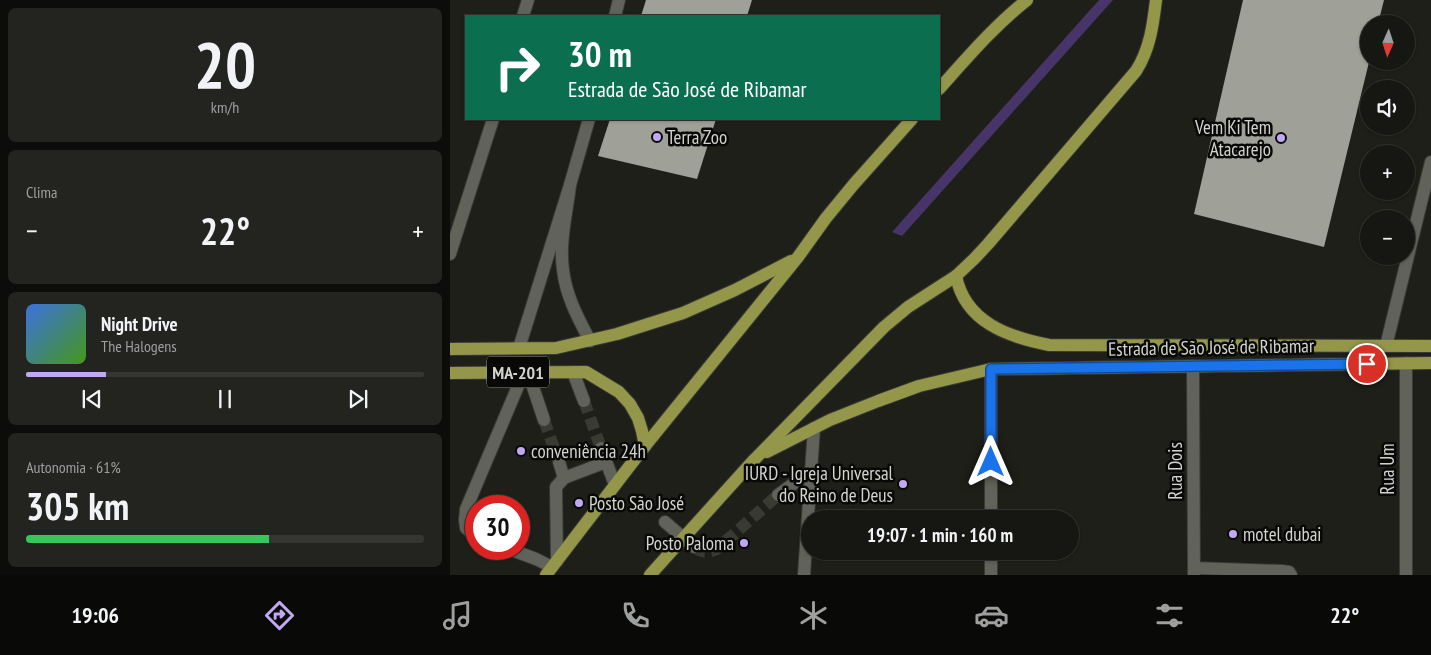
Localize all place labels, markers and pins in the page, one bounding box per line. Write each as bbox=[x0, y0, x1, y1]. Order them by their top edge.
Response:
place label: Vem Ki Tem Atacarejo bbox=[1194, 115, 1271, 161]
place label: Terra Zoo bbox=[667, 125, 727, 149]
marker: Terra Zoo bbox=[651, 131, 663, 143]
marker: Vem Ki Tem Atacarejo bbox=[1275, 132, 1287, 144]
pin bbox=[1346, 343, 1388, 385]
place label: conveniência 24h bbox=[531, 439, 646, 463]
marker: conveniência 24h bbox=[515, 445, 527, 457]
place label: IURD - Igreja Universal do Reino de Deus bbox=[745, 461, 894, 507]
marker: IURD - Igreja Universal do Reino de Deus bbox=[897, 478, 909, 490]
place label: Posto São José bbox=[589, 491, 684, 515]
marker: Posto São José bbox=[573, 497, 585, 509]
place label: motel dubai bbox=[1243, 522, 1321, 546]
marker: motel dubai bbox=[1227, 528, 1239, 540]
place label: Posto Paloma bbox=[646, 531, 734, 555]
marker: Posto Paloma bbox=[738, 537, 750, 549]

